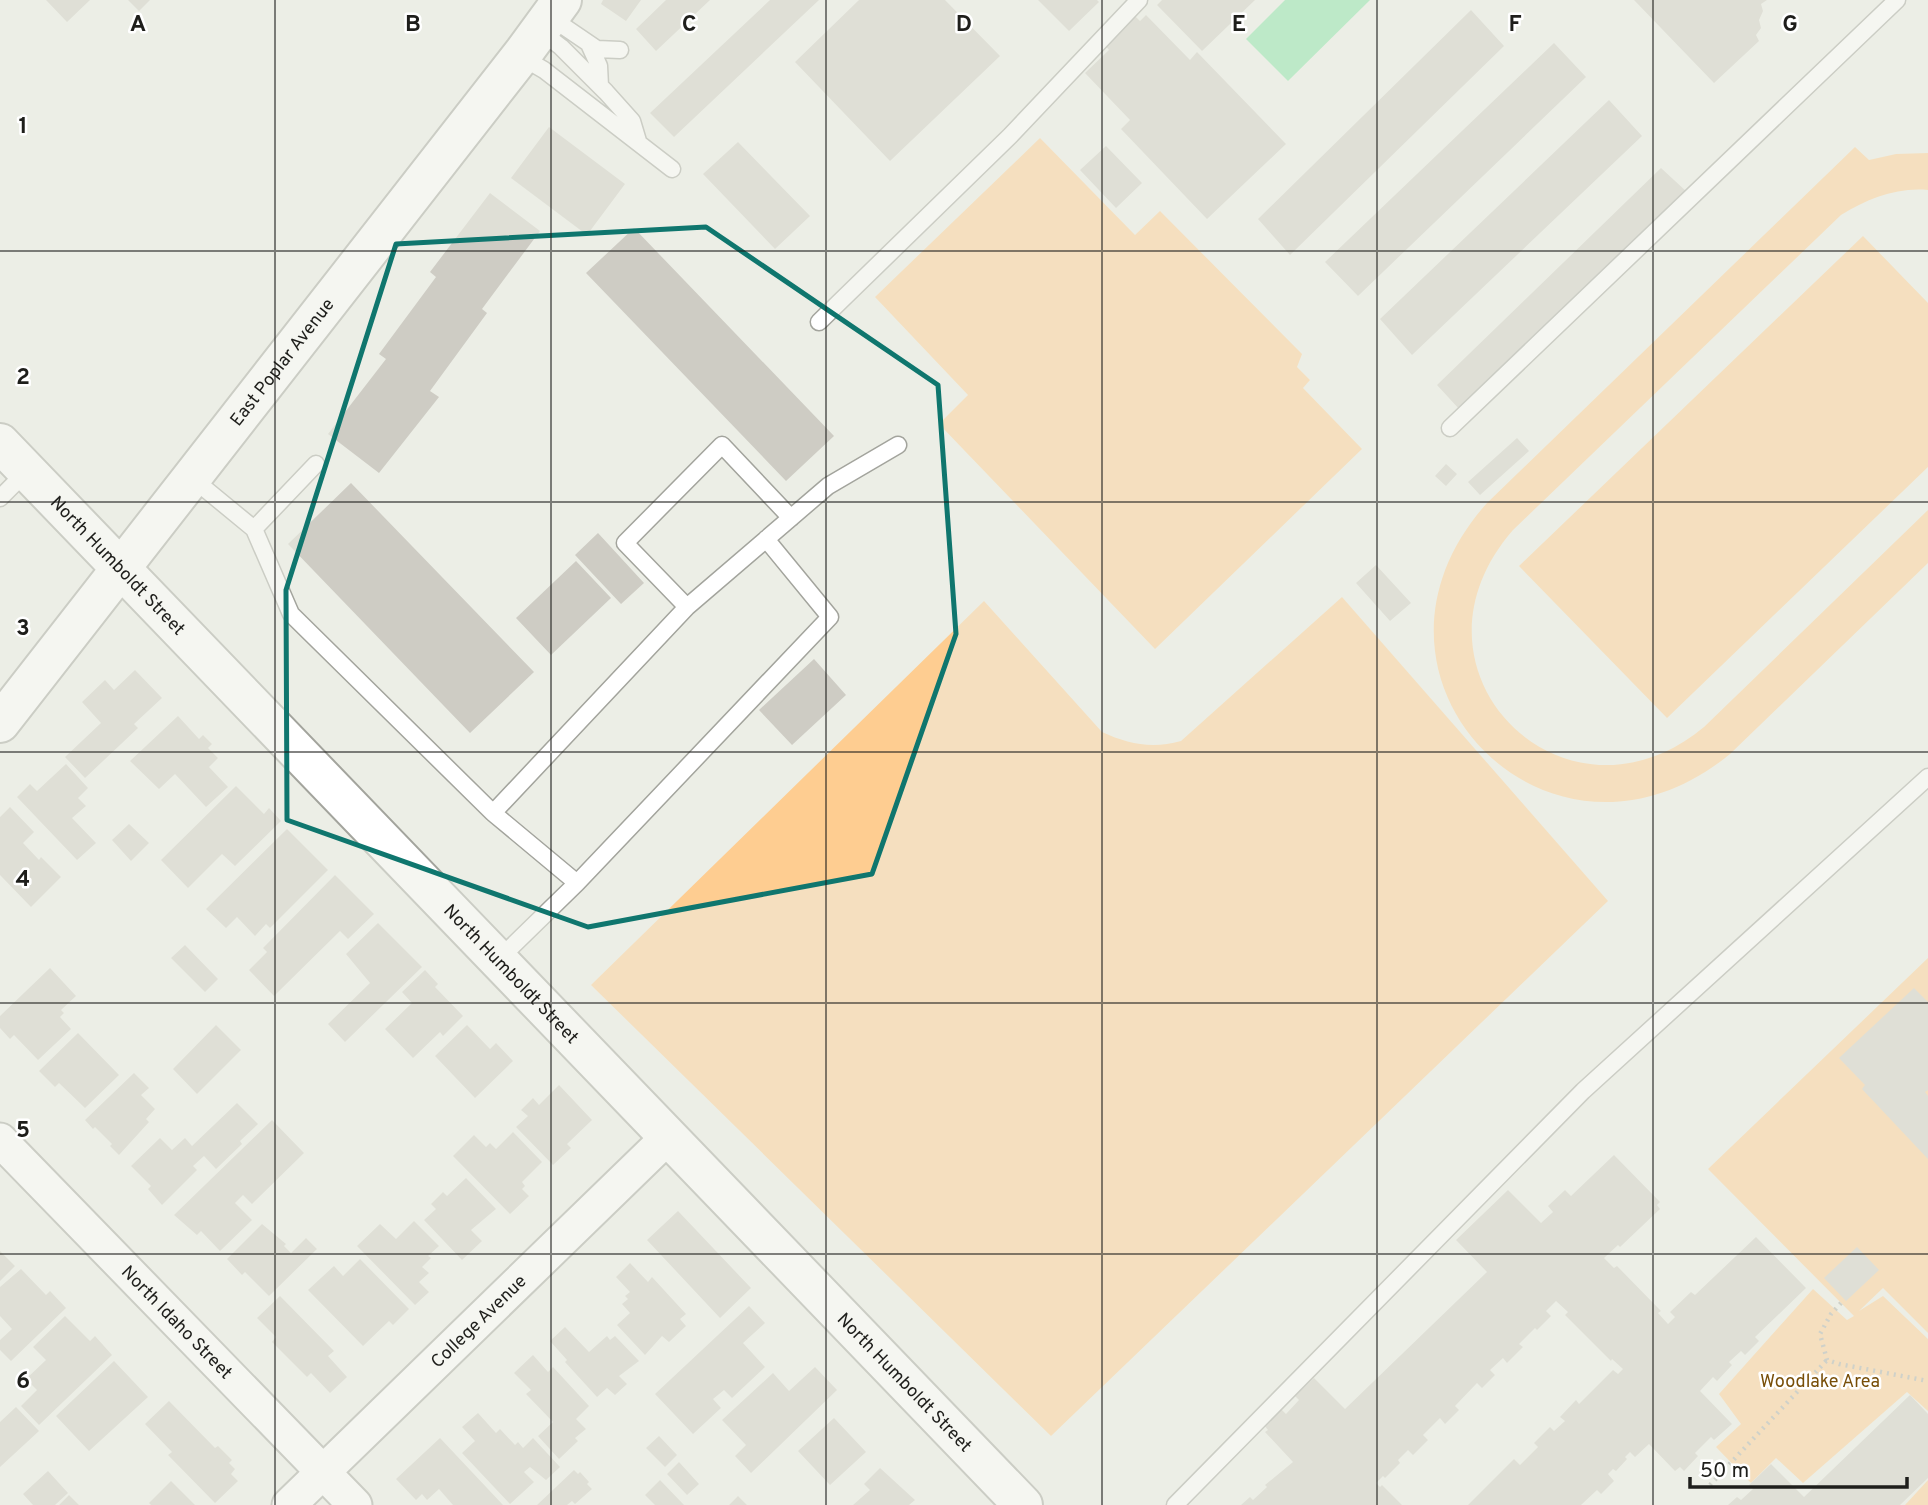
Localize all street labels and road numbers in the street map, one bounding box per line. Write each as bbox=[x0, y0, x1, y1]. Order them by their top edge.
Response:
street label: East Poplar Avenue bbox=[226, 294, 340, 432]
street label: North Humboldt Street bbox=[44, 492, 189, 641]
street label: North Humboldt Street bbox=[438, 900, 583, 1049]
street label: North Idaho Street bbox=[116, 1261, 237, 1385]
street label: College Avenue bbox=[427, 1270, 532, 1374]
street label: North Humboldt Street bbox=[831, 1309, 976, 1458]

